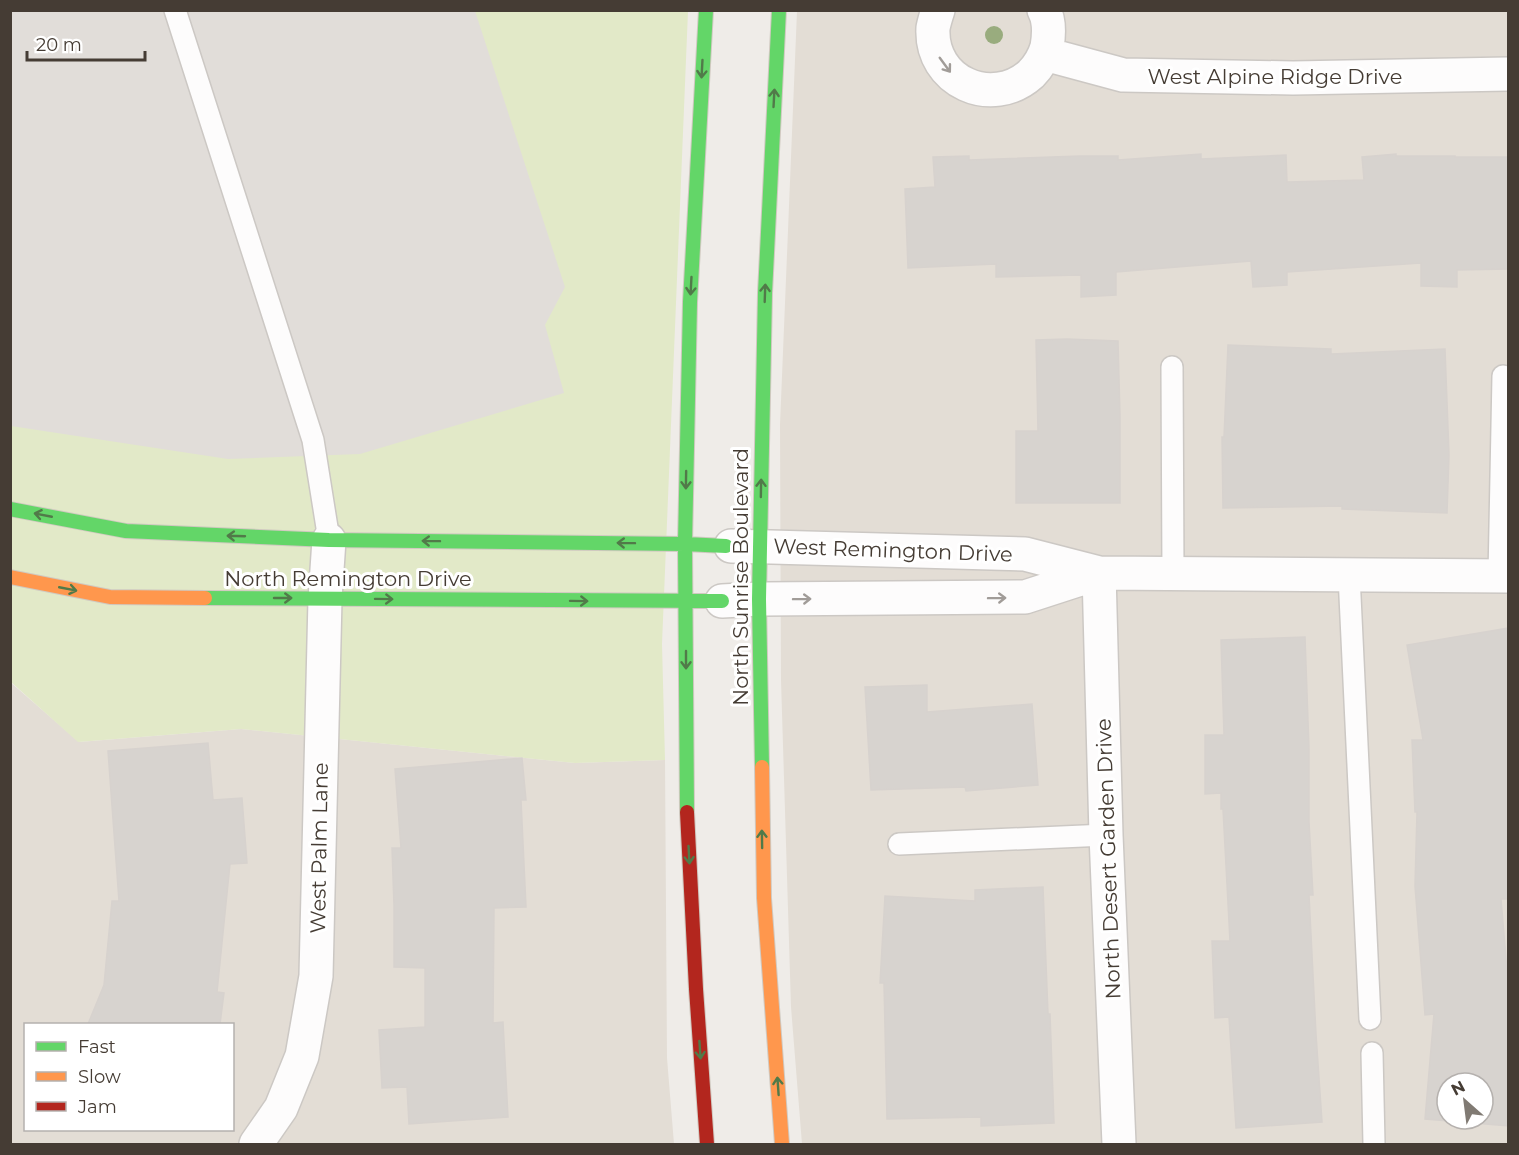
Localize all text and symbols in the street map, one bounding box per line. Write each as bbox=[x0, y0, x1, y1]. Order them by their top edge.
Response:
scale bar bbox=[27, 24, 146, 62]
text: 20 m bbox=[36, 34, 82, 56]
one-way arrow bbox=[939, 57, 951, 73]
one-way arrow bbox=[697, 58, 708, 78]
street label: West Alpine Ridge Drive bbox=[1148, 64, 1402, 89]
one-way arrow bbox=[769, 88, 780, 108]
one-way arrow bbox=[686, 275, 697, 295]
one-way arrow bbox=[760, 283, 771, 303]
street label: North Sunrise Boulevard bbox=[728, 448, 753, 706]
one-way arrow bbox=[680, 470, 692, 490]
one-way arrow bbox=[756, 478, 767, 498]
one-way arrow bbox=[34, 509, 53, 520]
one-way arrow bbox=[227, 530, 247, 541]
street label: West Remington Drive bbox=[773, 533, 1013, 567]
one-way arrow bbox=[422, 535, 442, 547]
one-way arrow bbox=[617, 537, 637, 549]
street label: North Remington Drive bbox=[224, 566, 472, 591]
one-way arrow bbox=[58, 584, 77, 595]
one-way arrow bbox=[273, 592, 293, 604]
one-way arrow bbox=[986, 592, 1006, 603]
one-way arrow bbox=[373, 593, 393, 605]
one-way arrow bbox=[791, 593, 811, 604]
one-way arrow bbox=[568, 595, 588, 607]
one-way arrow bbox=[680, 650, 692, 670]
street label: North Desert Garden Drive bbox=[1091, 718, 1125, 1000]
street label: West Palm Lane bbox=[305, 762, 333, 934]
one-way arrow bbox=[757, 830, 768, 850]
one-way arrow bbox=[684, 845, 695, 865]
legend bbox=[24, 1023, 234, 1131]
text: Fast bbox=[78, 1036, 116, 1058]
one-way arrow bbox=[695, 1039, 706, 1059]
text: Slow bbox=[78, 1066, 121, 1088]
north arrow bbox=[1435, 1071, 1495, 1131]
one-way arrow bbox=[772, 1077, 783, 1097]
text: N bbox=[1448, 1077, 1468, 1100]
text: Jam bbox=[77, 1096, 117, 1118]

